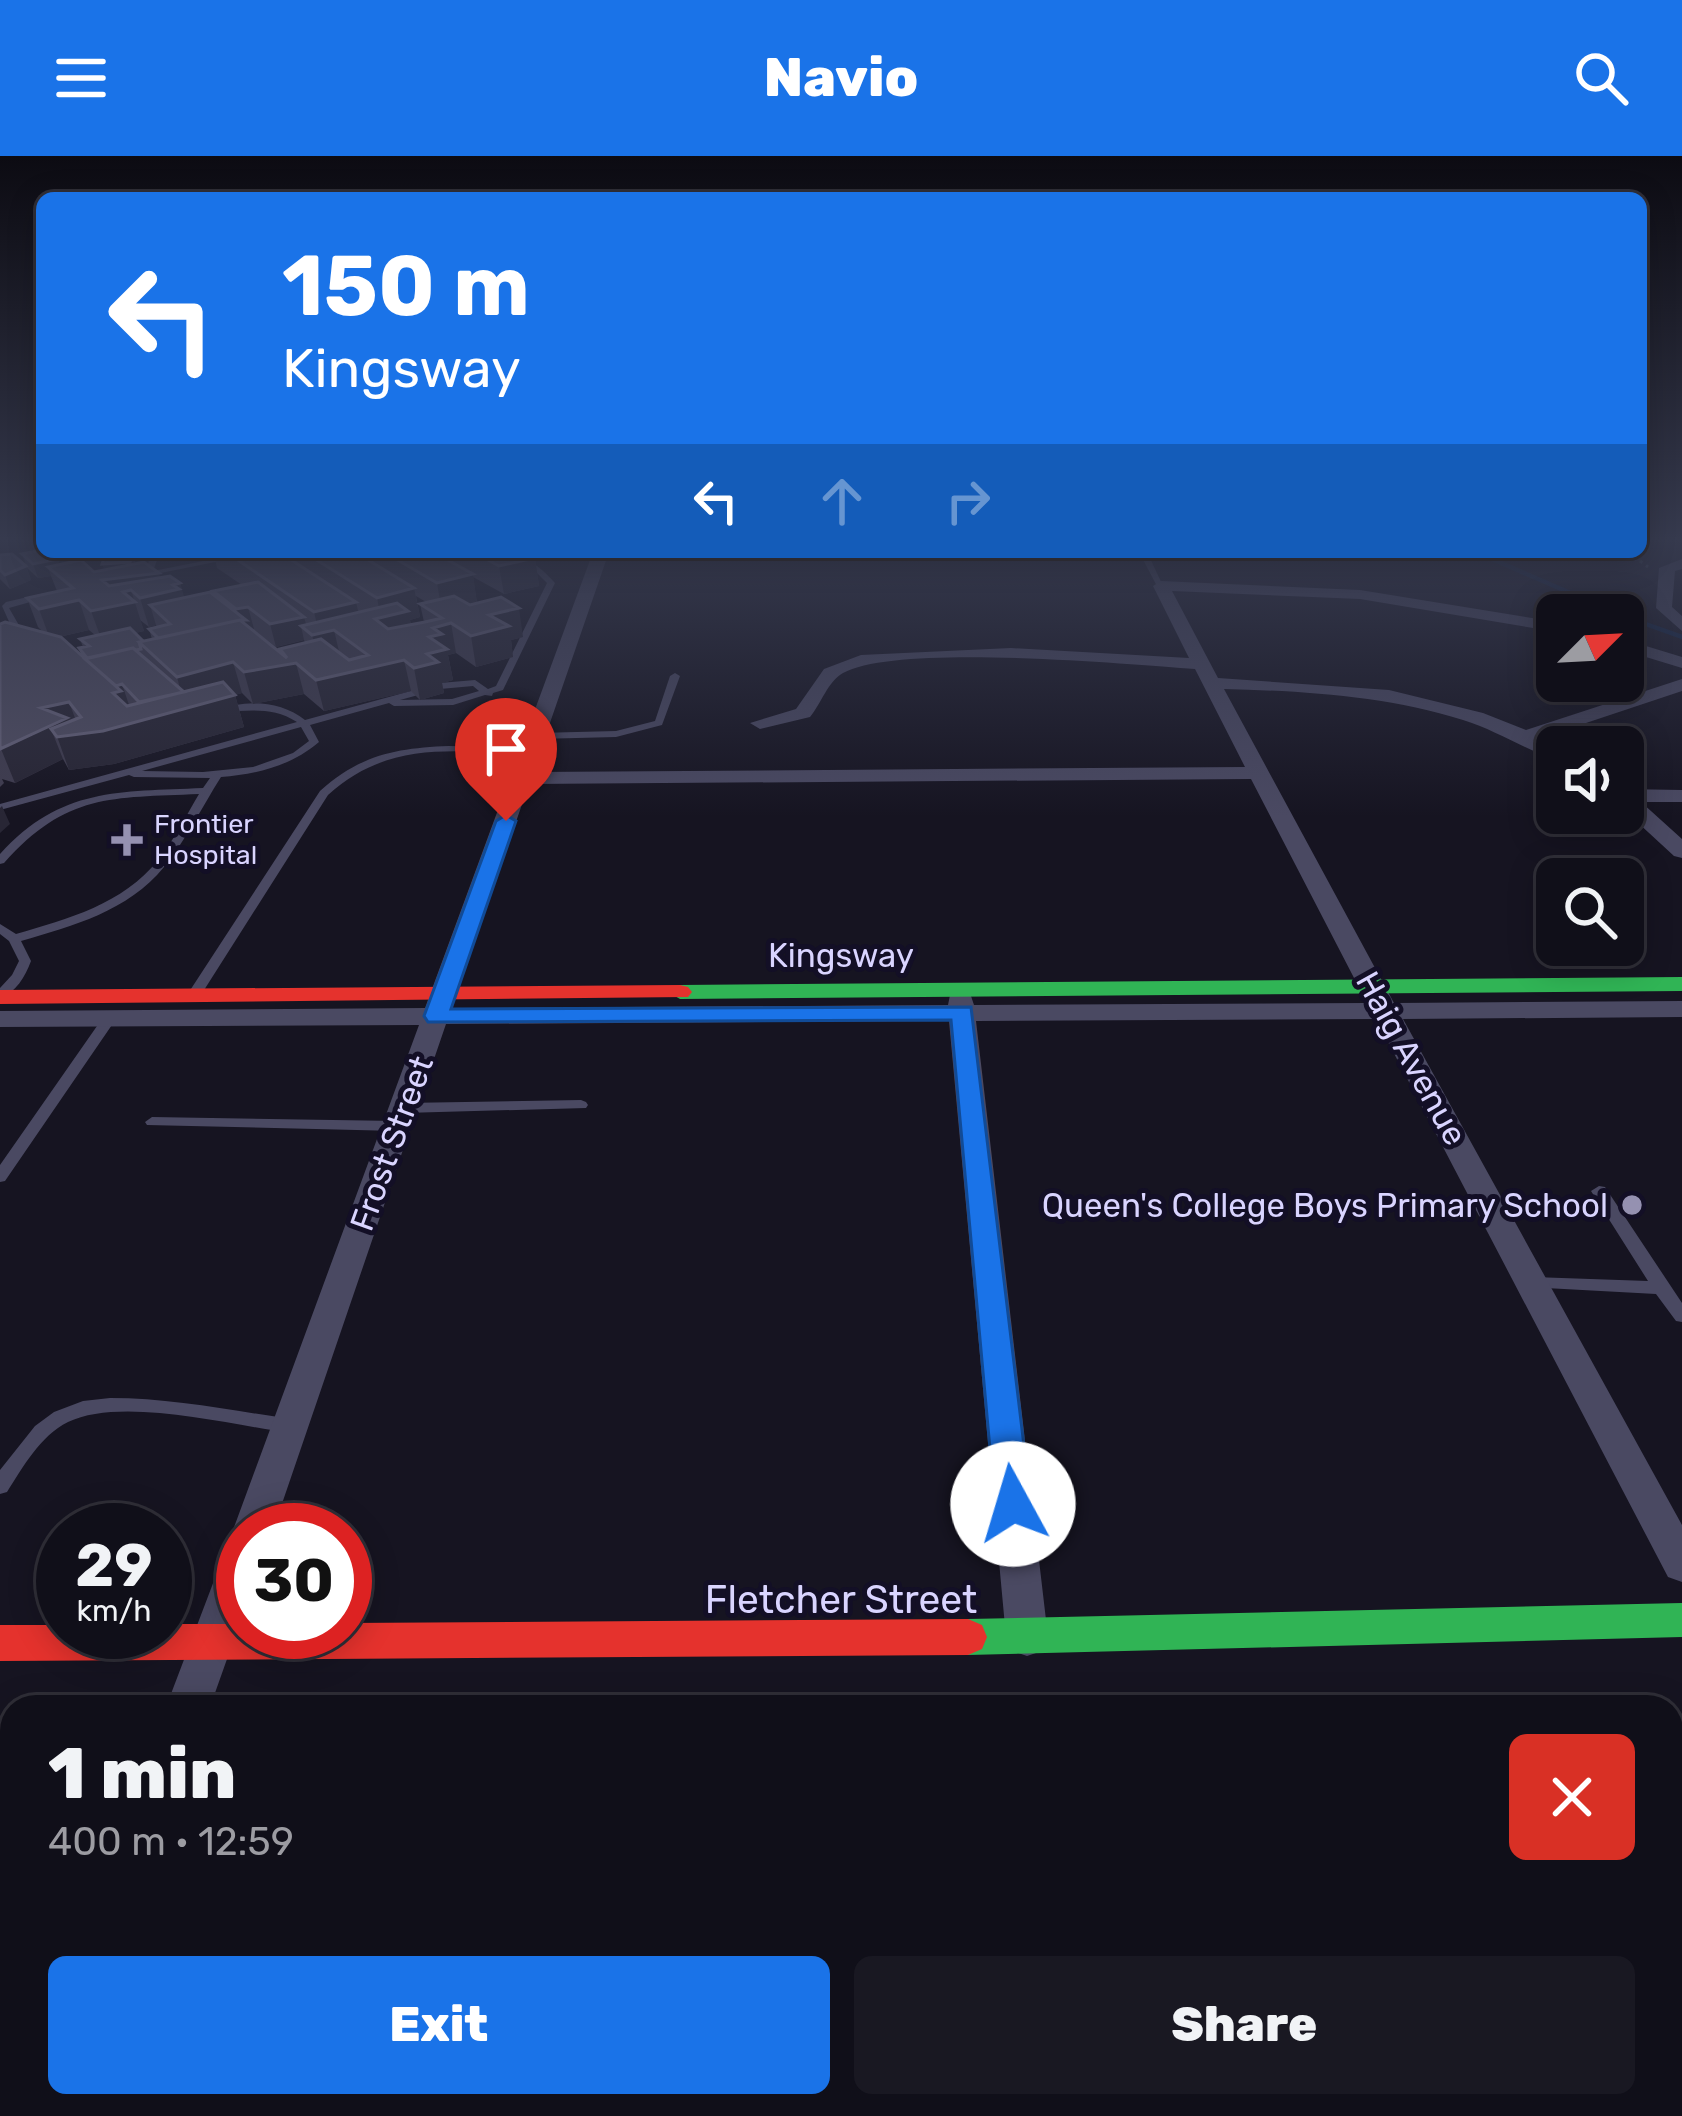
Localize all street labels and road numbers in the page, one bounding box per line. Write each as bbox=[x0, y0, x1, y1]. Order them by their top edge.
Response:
street label: Kingsway bbox=[768, 936, 914, 975]
street label: Haig Avenue bbox=[1348, 965, 1475, 1152]
street label: Frost Street bbox=[342, 1050, 441, 1236]
street label: Fletcher Street bbox=[705, 1577, 977, 1623]

